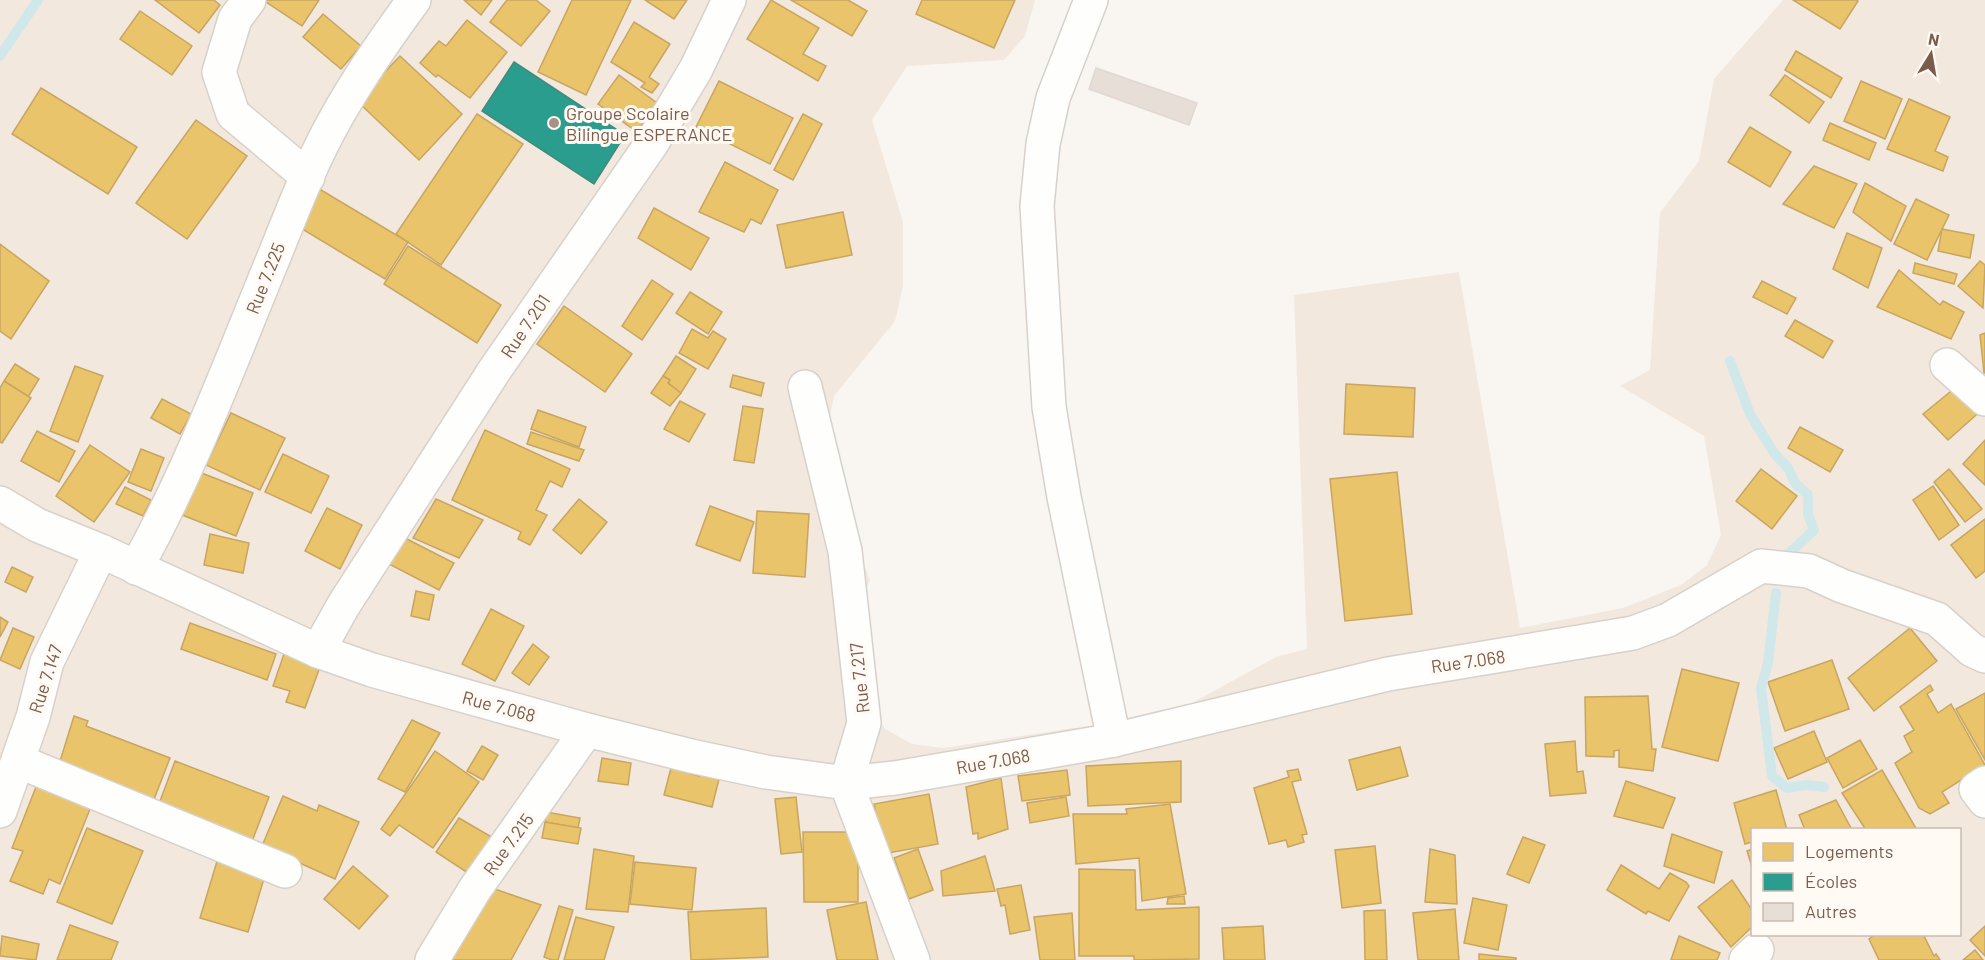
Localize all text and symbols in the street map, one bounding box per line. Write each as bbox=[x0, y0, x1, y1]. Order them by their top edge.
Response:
north arrow bbox=[1901, 24, 1961, 84]
text: N bbox=[1927, 28, 1941, 49]
place label: Groupe Scolaire Bilingue ESPERANCE bbox=[566, 102, 732, 145]
marker: Groupe Scolaire Bilingue ESPERANCE bbox=[547, 116, 561, 130]
street label: Rue 7.225 bbox=[241, 239, 289, 317]
street label: Rue 7.201 bbox=[496, 290, 554, 362]
street label: Rue 7.147 bbox=[24, 641, 67, 716]
street label: Rue 7.217 bbox=[844, 641, 874, 714]
street label: Rue 7.068 bbox=[1429, 645, 1507, 677]
street label: Rue 7.068 bbox=[460, 686, 538, 726]
street label: Rue 7.068 bbox=[954, 744, 1032, 778]
street label: Rue 7.215 bbox=[478, 809, 538, 879]
legend bbox=[1751, 828, 1961, 936]
text: Logements bbox=[1805, 840, 1894, 862]
text: Écoles bbox=[1805, 870, 1857, 892]
text: Autres bbox=[1805, 900, 1857, 922]

